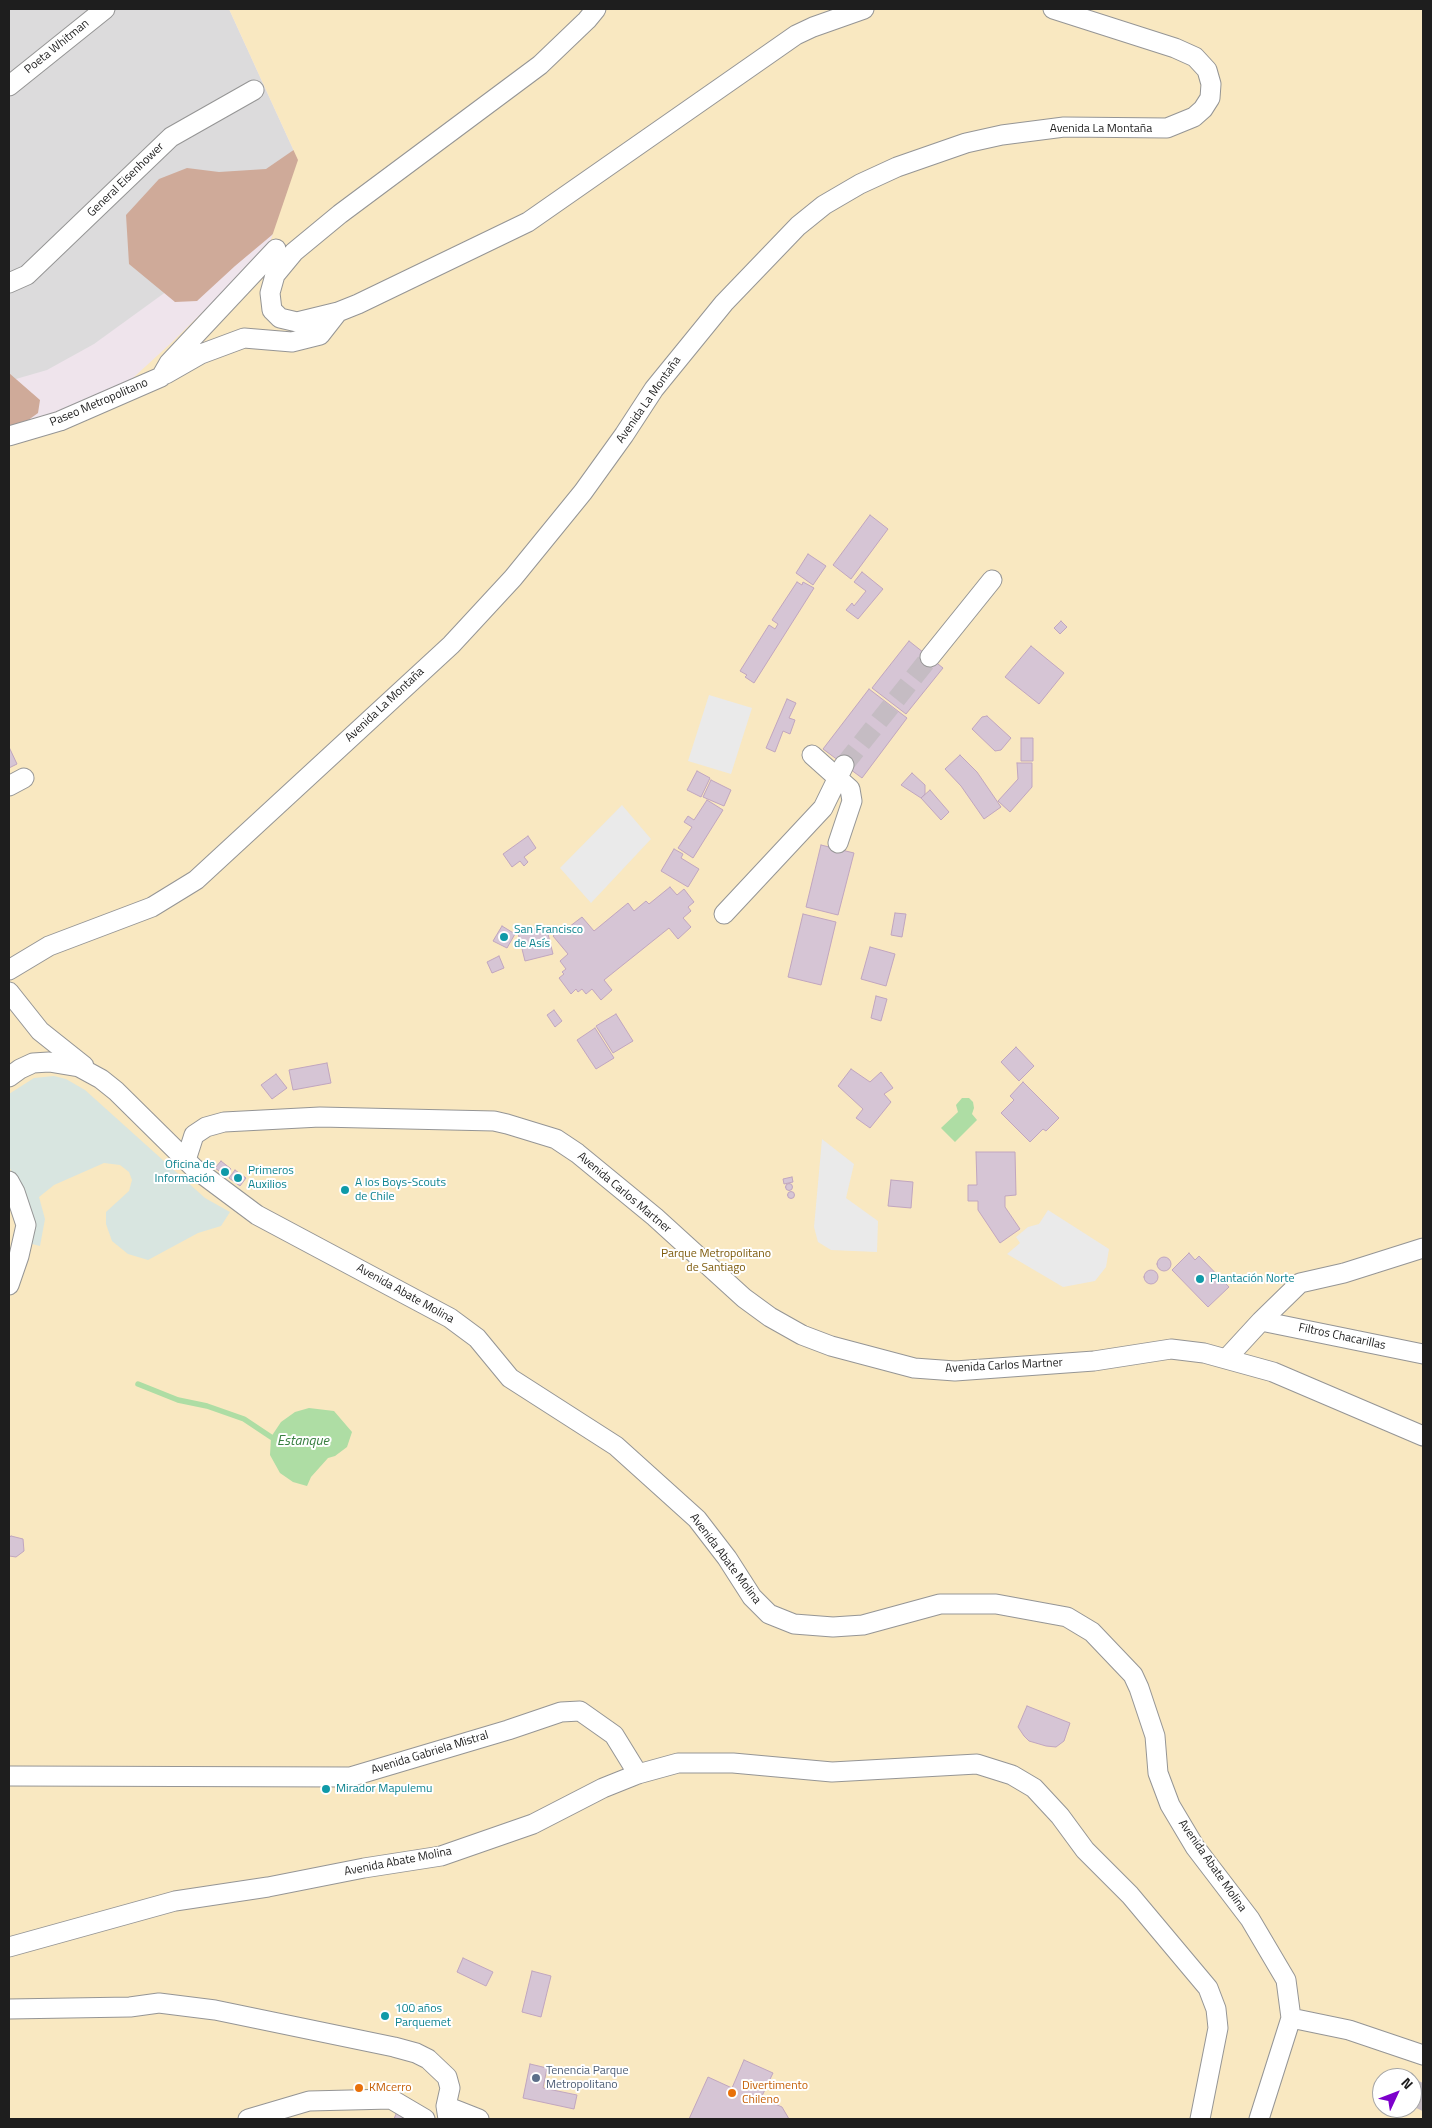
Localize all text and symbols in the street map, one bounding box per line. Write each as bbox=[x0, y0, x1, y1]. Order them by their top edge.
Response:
street label: Poeta Whitman bbox=[22, 17, 92, 77]
street label: Avenida La Montaña bbox=[1050, 122, 1152, 136]
street label: General Eisenhower bbox=[85, 140, 167, 220]
street label: Avenida La Montaña bbox=[614, 354, 684, 446]
street label: Paseo Metropolitano bbox=[48, 376, 150, 430]
street label: Avenida La Montaña bbox=[343, 665, 427, 745]
place label: San Francisco de Asís bbox=[514, 923, 583, 951]
marker: San Francisco de Asís bbox=[498, 931, 510, 943]
street label: Avenida Carlos Martner bbox=[574, 1150, 674, 1236]
place label: Oficina de Información bbox=[155, 1158, 215, 1186]
place label: Primeros Auxilios bbox=[248, 1164, 294, 1192]
marker: Oficina de Información bbox=[219, 1166, 231, 1178]
marker: Primeros Auxilios bbox=[232, 1172, 244, 1184]
place label: A los Boys-Scouts de Chile bbox=[355, 1176, 446, 1204]
marker: A los Boys-Scouts de Chile bbox=[339, 1184, 351, 1196]
park label: Parque Metropolitano de Santiago bbox=[661, 1247, 771, 1275]
street label: Avenida Abate Molina bbox=[354, 1261, 456, 1327]
place label: Plantación Norte bbox=[1210, 1272, 1295, 1286]
marker: Plantación Norte bbox=[1194, 1273, 1206, 1285]
street label: Filtros Chacarillas bbox=[1297, 1321, 1387, 1353]
street label: Avenida Carlos Martner bbox=[945, 1356, 1063, 1376]
water label: Estanque bbox=[277, 1434, 329, 1450]
street label: Avenida Abate Molina bbox=[686, 1511, 764, 1607]
street label: Avenida Gabriela Mistral bbox=[369, 1728, 491, 1778]
place label: Mirador Mapulemu bbox=[336, 1782, 432, 1796]
marker: Mirador Mapulemu bbox=[320, 1783, 332, 1795]
street label: Avenida Abate Molina bbox=[1175, 1817, 1249, 1915]
street label: Avenida Abate Molina bbox=[343, 1845, 453, 1879]
place label: 100 años Parquemet bbox=[395, 2002, 451, 2030]
marker: 100 años Parquemet bbox=[379, 2010, 391, 2022]
place label: Tenencia Parque Metropolitano bbox=[546, 2064, 629, 2092]
north arrow bbox=[1372, 2068, 1422, 2118]
marker: Tenencia Parque Metropolitano bbox=[530, 2072, 542, 2084]
text: N bbox=[1397, 2072, 1419, 2094]
place label: Divertimento Chileno bbox=[742, 2079, 808, 2107]
place label: KMcerro bbox=[369, 2081, 412, 2095]
marker: KMcerro bbox=[353, 2082, 365, 2094]
marker: Divertimento Chileno bbox=[726, 2087, 738, 2099]

